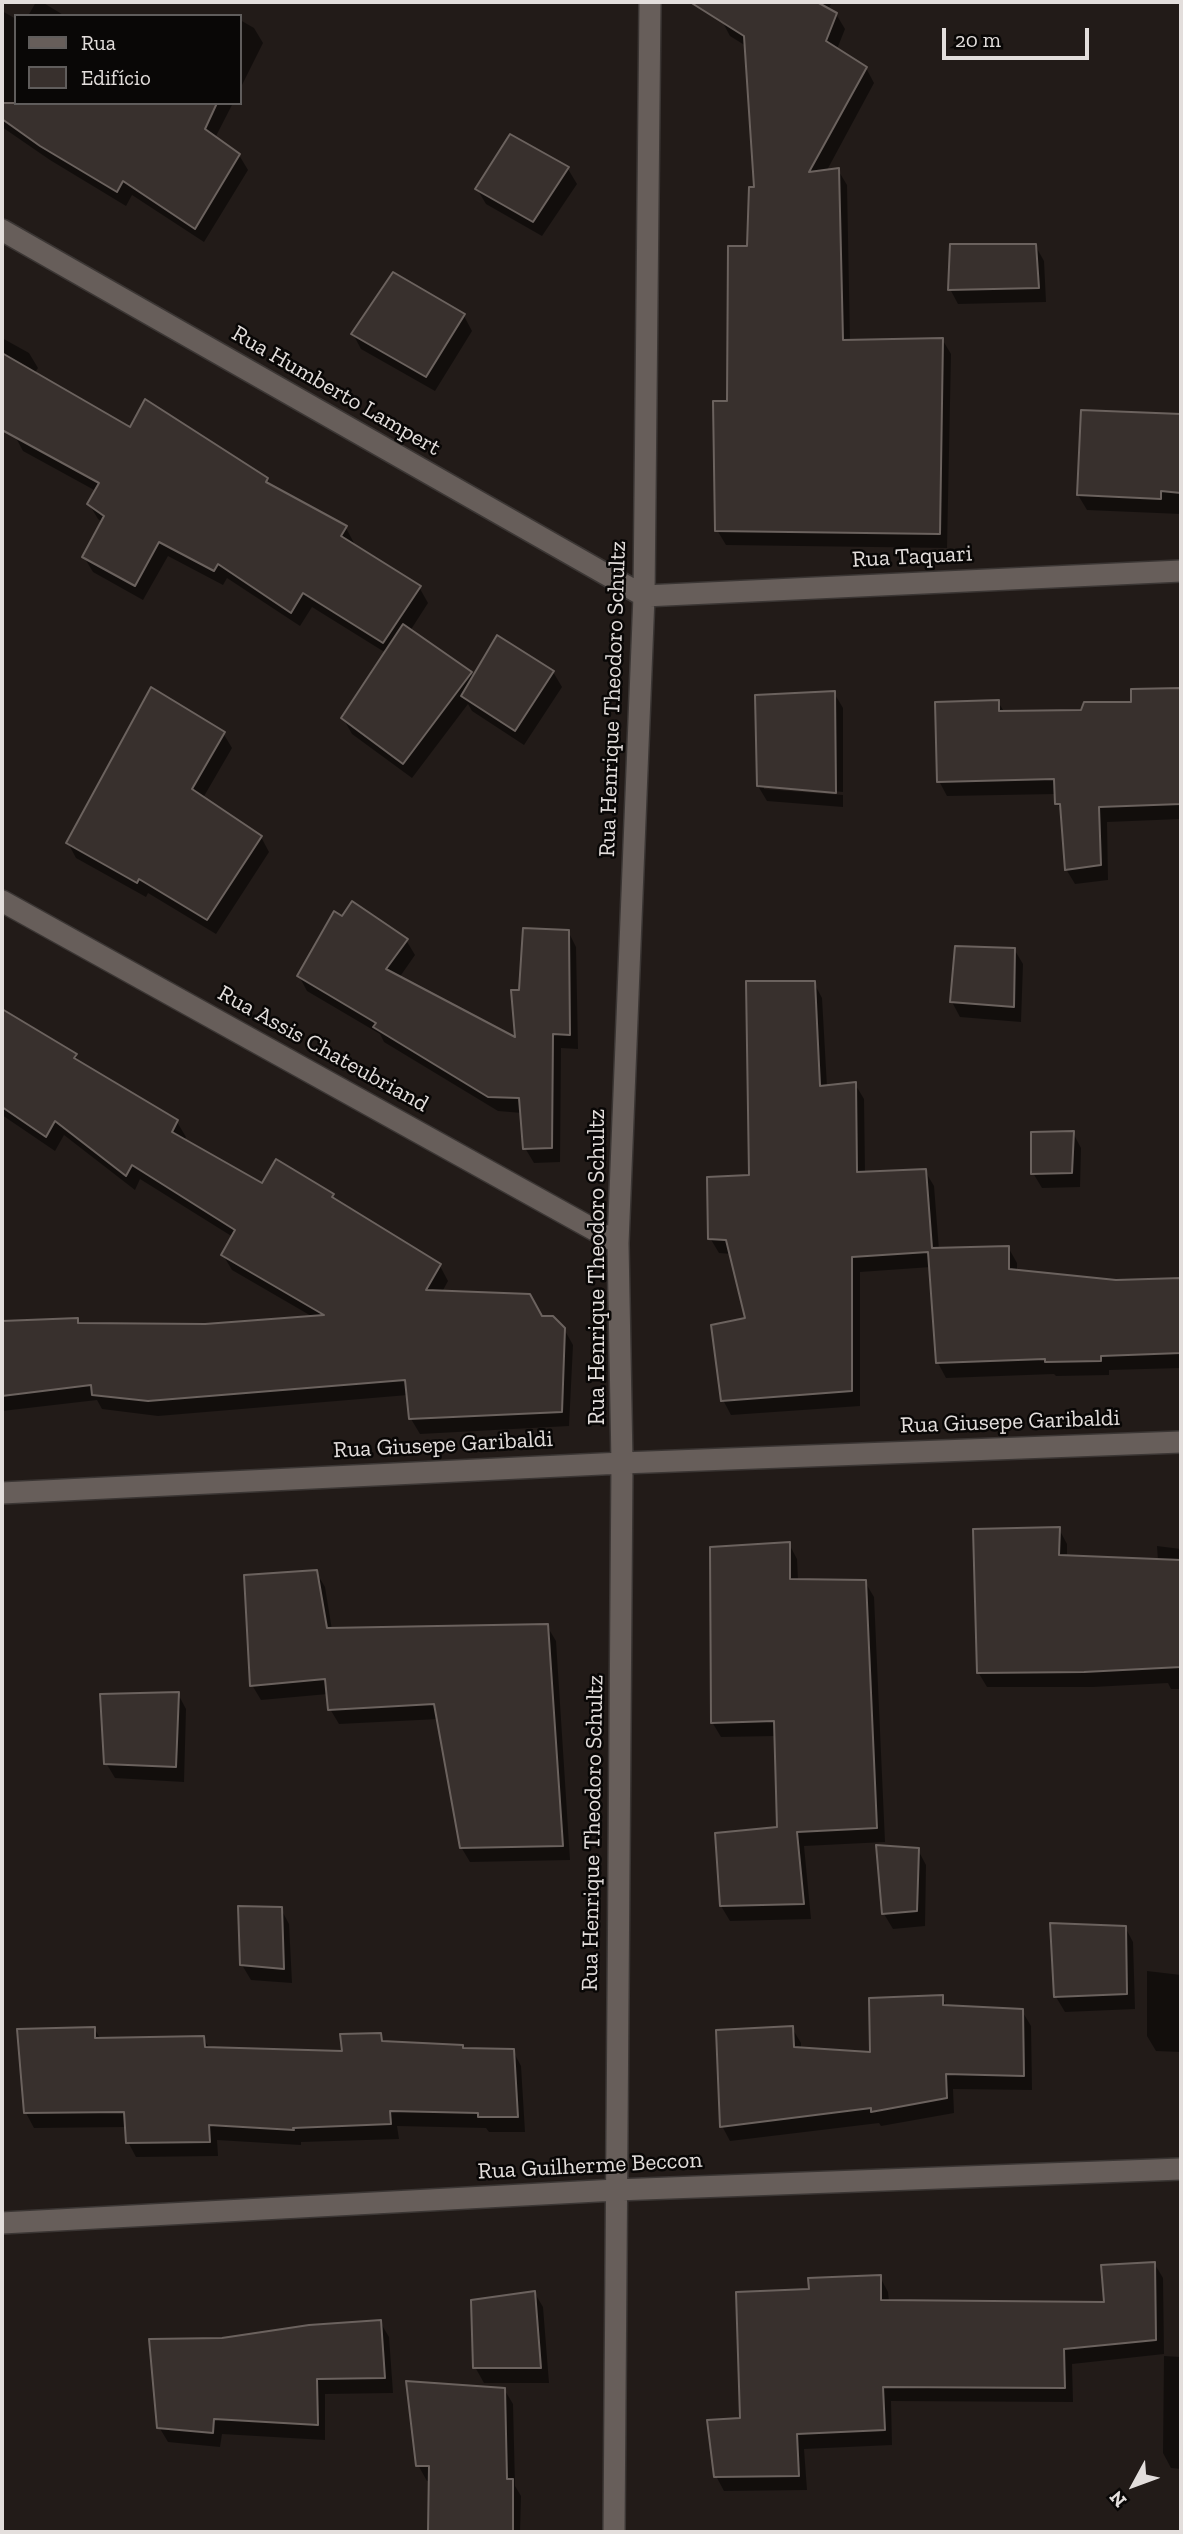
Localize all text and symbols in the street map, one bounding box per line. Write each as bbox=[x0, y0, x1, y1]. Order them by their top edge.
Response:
legend bbox=[14, 14, 242, 105]
scale bar bbox=[945, 14, 1092, 58]
text: 20 m bbox=[955, 27, 1001, 52]
text: Rua bbox=[81, 30, 116, 55]
text: Edifício bbox=[81, 65, 151, 90]
street label: Rua Humberto Lampert bbox=[227, 320, 445, 462]
street label: Rua Henrique Theodoro Schultz bbox=[594, 540, 632, 858]
street label: Rua Taquari bbox=[851, 540, 973, 574]
street label: Rua Assis Chateubriand bbox=[213, 980, 433, 1118]
street label: Rua Henrique Theodoro Schultz bbox=[583, 1109, 611, 1425]
street label: Rua Giusepe Garibaldi bbox=[900, 1404, 1120, 1440]
street label: Rua Giusepe Garibaldi bbox=[332, 1425, 554, 1465]
street label: Rua Henrique Theodoro Schultz bbox=[576, 1675, 610, 1991]
street label: Rua Guilherme Beccon bbox=[477, 2146, 703, 2186]
north arrow bbox=[1099, 2450, 1169, 2520]
text: N bbox=[1104, 2486, 1131, 2512]

